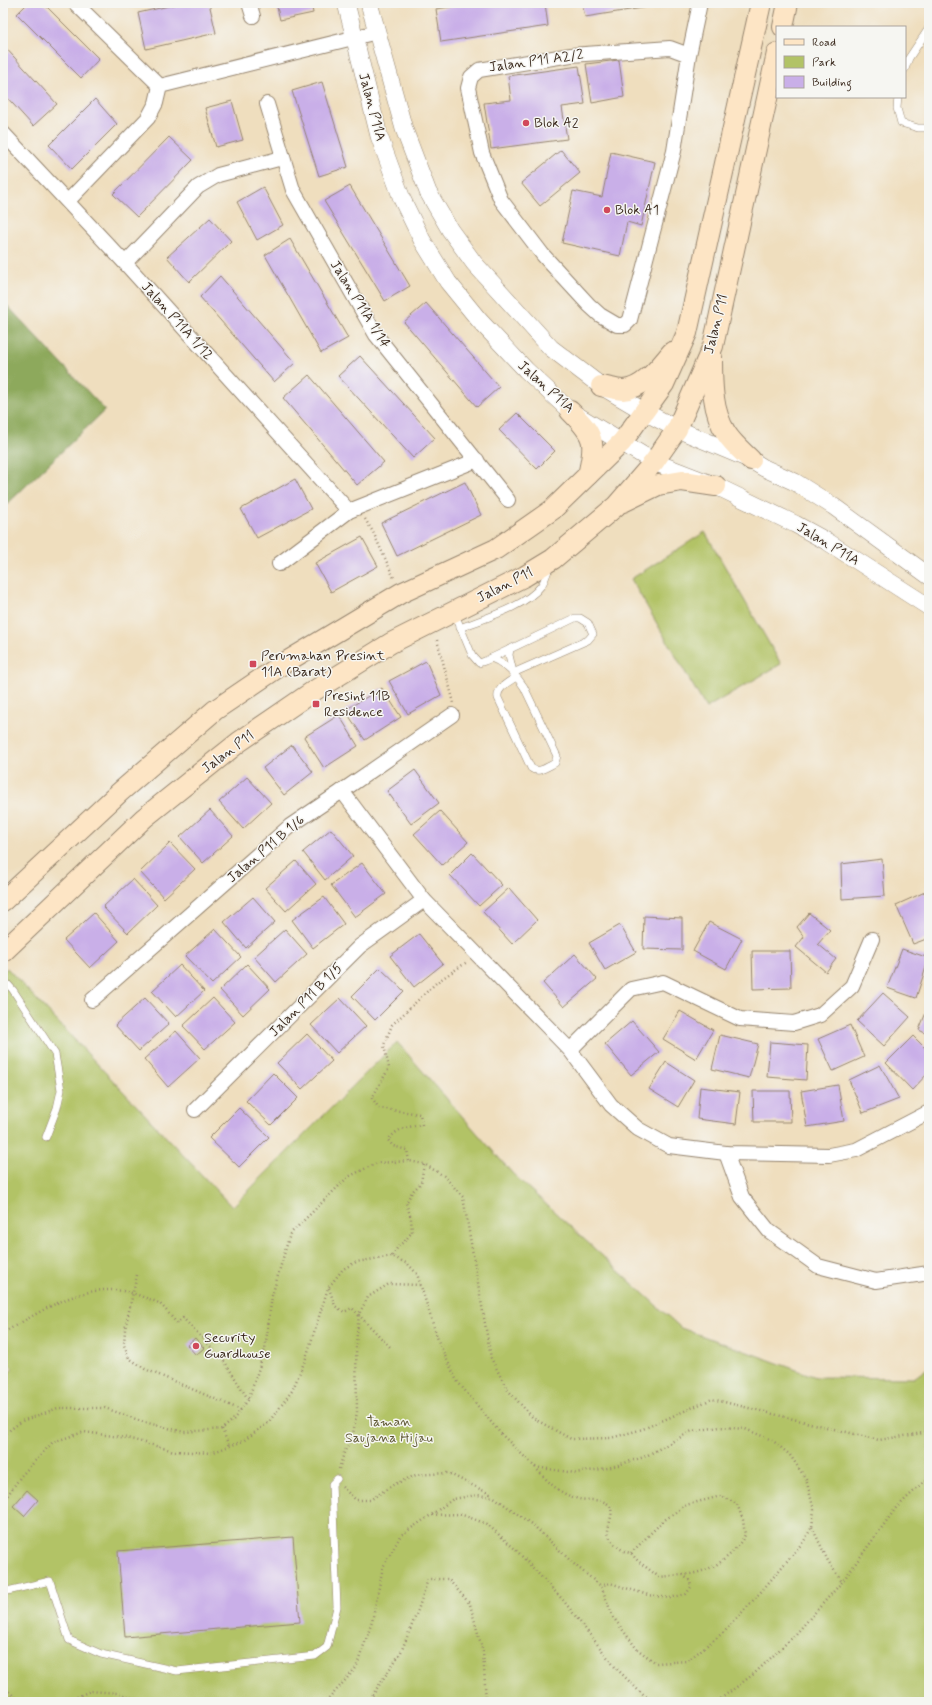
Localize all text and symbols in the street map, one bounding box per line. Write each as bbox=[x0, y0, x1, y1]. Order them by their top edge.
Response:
legend bbox=[776, 26, 906, 98]
text: Road bbox=[812, 35, 836, 51]
street label: Jalan P11 A2/2 bbox=[488, 45, 584, 77]
text: Park bbox=[812, 55, 836, 71]
street label: Jalan P11A bbox=[354, 71, 390, 143]
text: Building bbox=[812, 75, 852, 92]
place label: Blok A2 bbox=[534, 114, 579, 132]
marker: Blok A2 bbox=[521, 118, 531, 128]
place label: Blok A1 bbox=[615, 201, 659, 219]
marker: Blok A1 bbox=[602, 205, 612, 215]
street label: Jalan P11A 1/14 bbox=[326, 257, 394, 352]
street label: Jalan P11A 1/12 bbox=[137, 278, 217, 364]
street label: Jalan P11 bbox=[700, 292, 732, 356]
street label: Jalan P11A bbox=[514, 357, 578, 417]
street label: Jalan P11A bbox=[793, 518, 863, 570]
street label: Jalan P11 bbox=[474, 563, 536, 607]
place label: Perumahan Presint 11A (Barat) bbox=[261, 647, 386, 681]
marker: Perumahan Presint 11A (Barat) bbox=[248, 659, 258, 669]
place label: Presint 11B Residence bbox=[324, 687, 390, 721]
marker: Presint 11B Residence bbox=[311, 699, 321, 709]
street label: Jalan P11 bbox=[198, 726, 258, 778]
street label: Jalan P11 B 1/6 bbox=[223, 811, 309, 887]
street label: Jalan P11 B 1/5 bbox=[265, 959, 347, 1041]
place label: Security Guardhouse bbox=[204, 1329, 271, 1363]
marker: Security Guardhouse bbox=[191, 1341, 201, 1351]
park label: Taman Saujana Hijau bbox=[345, 1413, 433, 1447]

